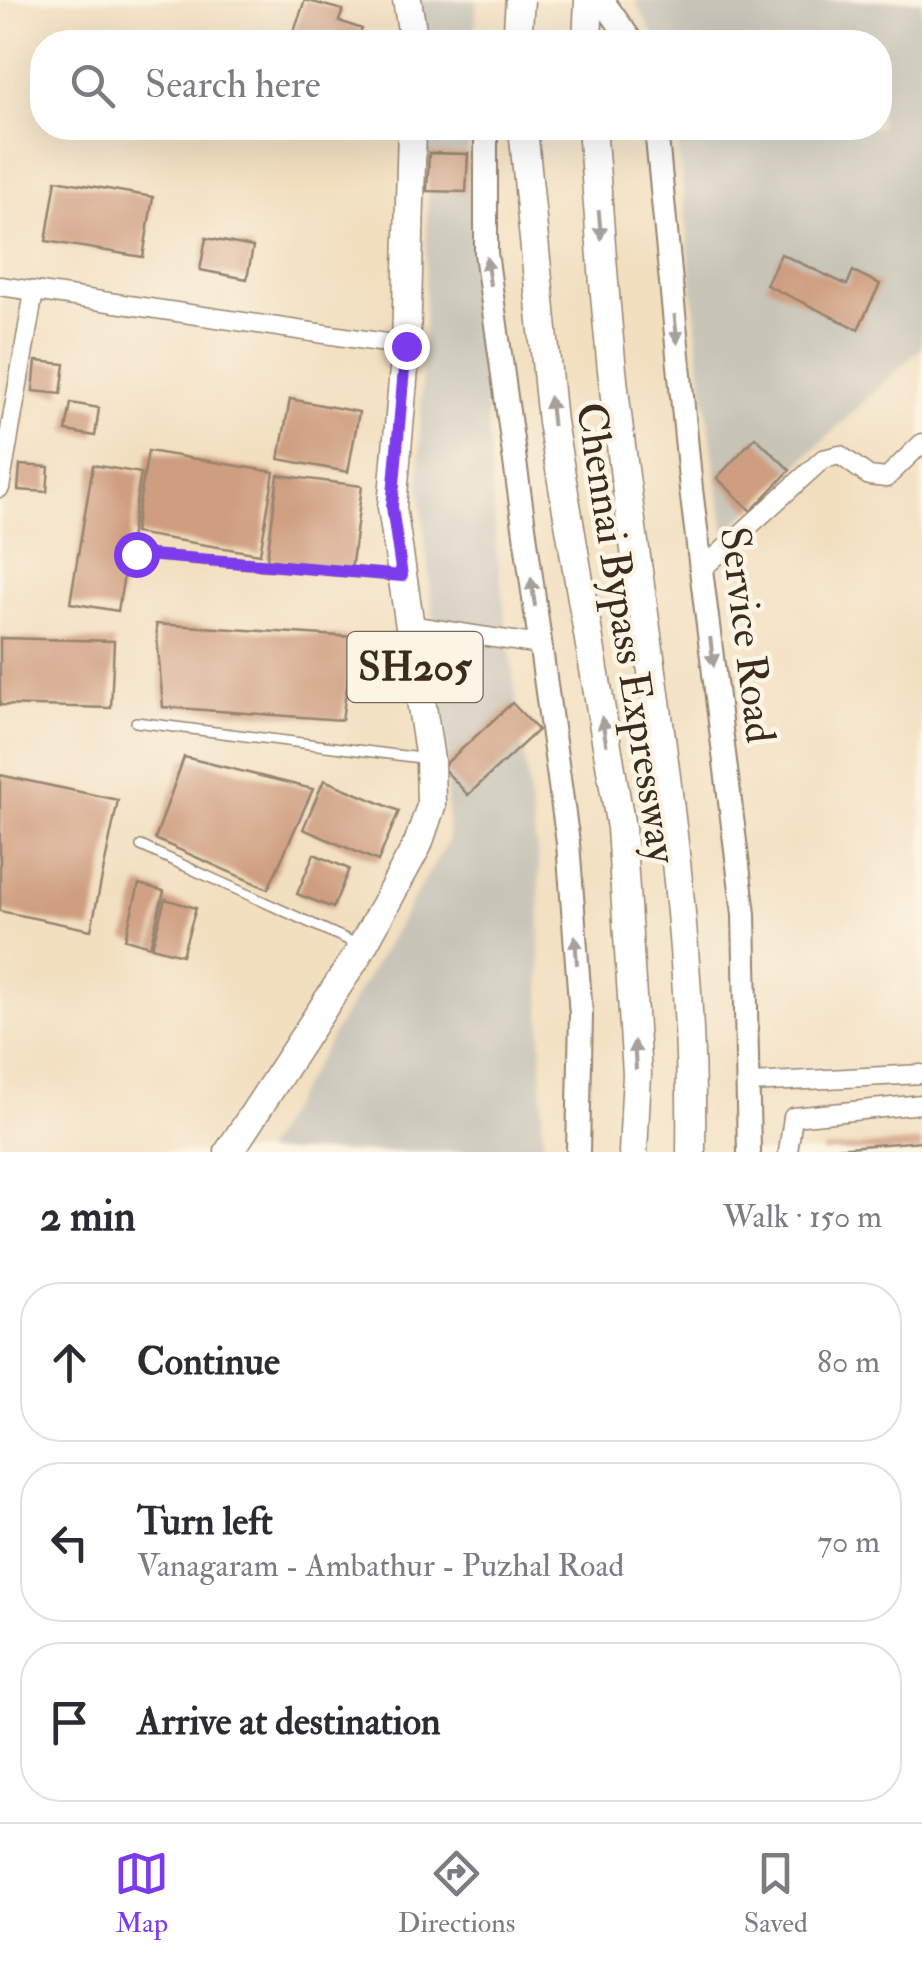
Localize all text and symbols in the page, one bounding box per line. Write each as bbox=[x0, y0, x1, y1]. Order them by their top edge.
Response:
search box bbox=[30, 30, 892, 140]
icon: search bbox=[65, 58, 120, 113]
text: Search here bbox=[145, 61, 321, 109]
one-way arrow bbox=[593, 209, 609, 241]
one-way arrow bbox=[480, 254, 496, 286]
one-way arrow bbox=[668, 314, 684, 345]
route end bbox=[384, 324, 430, 370]
one-way arrow bbox=[543, 395, 559, 426]
street label: Chennai Bypass Expressway bbox=[564, 399, 688, 868]
street label: Service Road bbox=[708, 524, 786, 746]
route start bbox=[114, 532, 160, 578]
one-way arrow bbox=[525, 576, 541, 608]
road number: SH205 bbox=[348, 632, 482, 702]
one-way arrow bbox=[704, 637, 720, 668]
one-way arrow bbox=[596, 715, 611, 747]
one-way arrow bbox=[568, 933, 584, 965]
one-way arrow bbox=[627, 1038, 643, 1070]
text: 2 min bbox=[40, 1191, 136, 1243]
text: Walk · 150 m bbox=[723, 1197, 882, 1237]
icon: ahead bbox=[42, 1335, 97, 1390]
text: Continue bbox=[137, 1338, 280, 1386]
text: 80 m bbox=[817, 1342, 880, 1382]
text: Turn left bbox=[137, 1498, 273, 1546]
icon: left bbox=[42, 1515, 97, 1570]
text: 70 m bbox=[817, 1522, 880, 1562]
text: Vanagaram - Ambathur - Puzhal Road bbox=[137, 1546, 624, 1586]
icon: arrive bbox=[42, 1695, 97, 1750]
text: Arrive at destination bbox=[137, 1698, 441, 1746]
tab: Map bbox=[114, 1846, 169, 1941]
tab: Directions bbox=[398, 1846, 515, 1941]
tab: Saved bbox=[744, 1846, 808, 1941]

